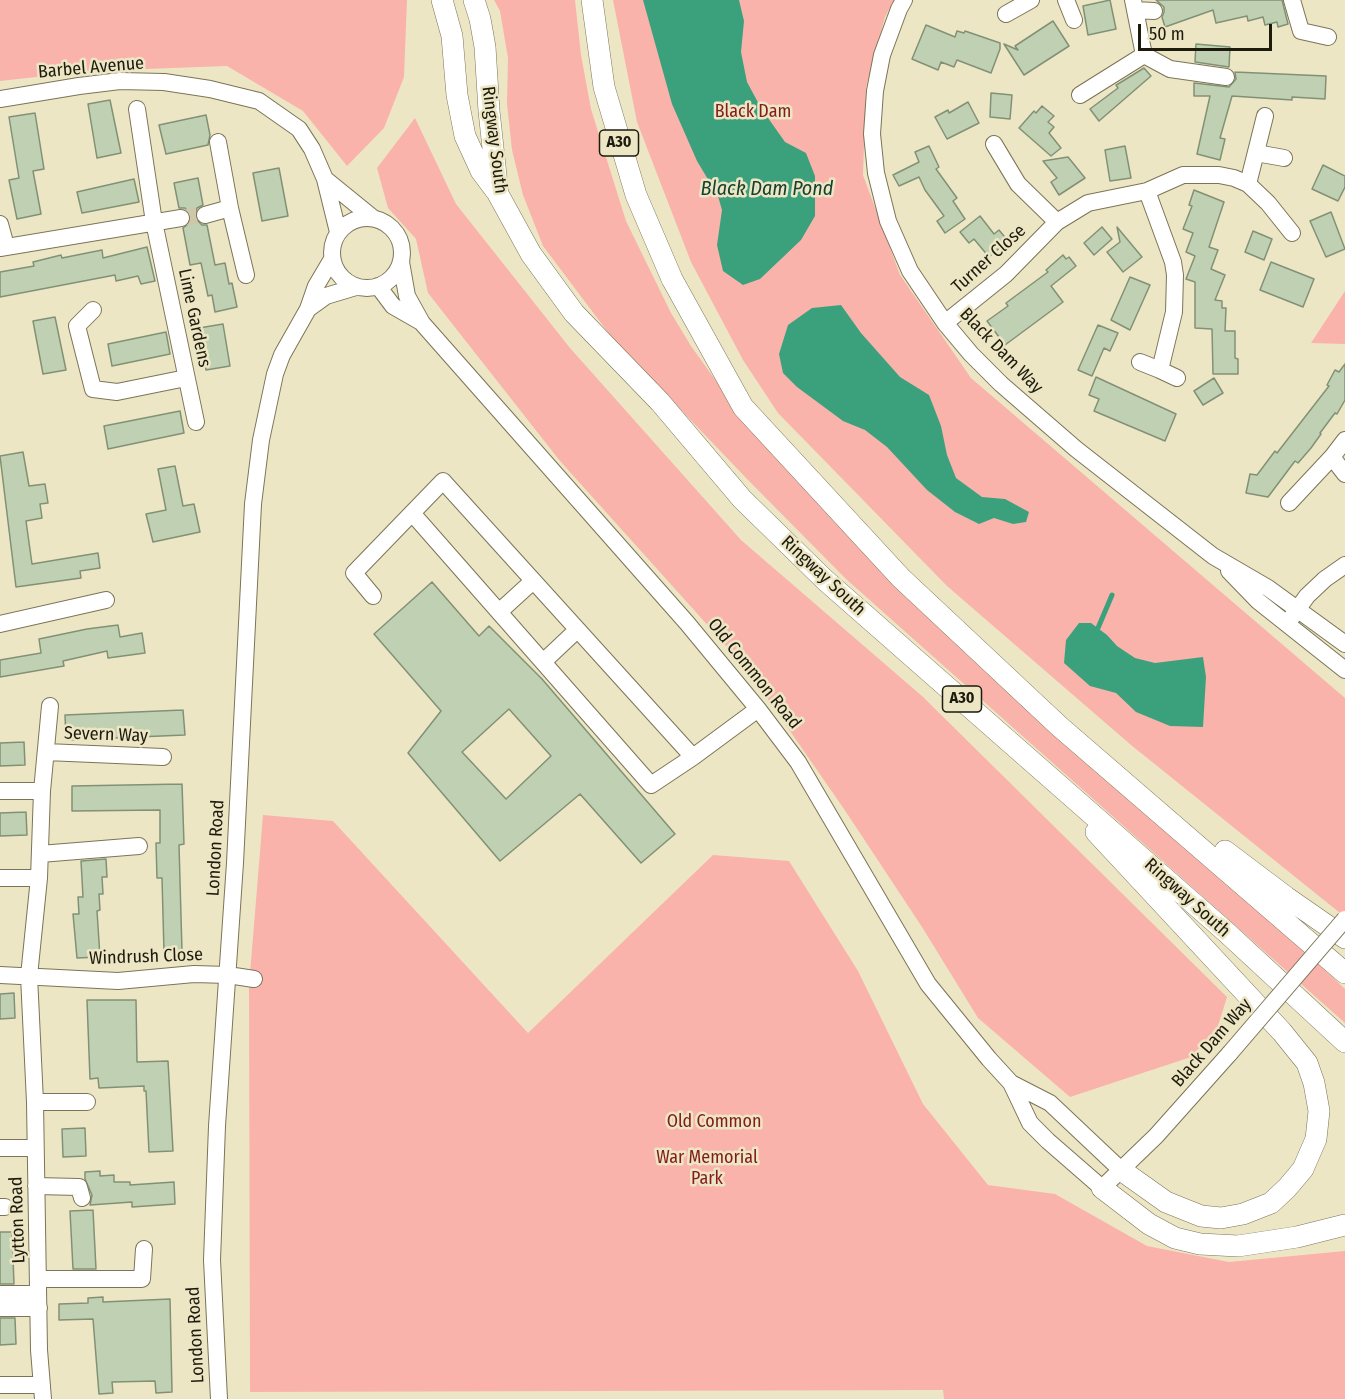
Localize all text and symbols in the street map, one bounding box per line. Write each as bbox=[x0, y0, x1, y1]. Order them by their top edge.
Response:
scale bar bbox=[1141, 12, 1274, 50]
text: 50 m bbox=[1149, 23, 1185, 45]
street label: Barbel Avenue bbox=[37, 53, 145, 83]
street label: Ringway South bbox=[477, 85, 511, 195]
park label: Black Dam bbox=[715, 101, 791, 123]
road number: A30 bbox=[600, 130, 638, 156]
water label: Black Dam Pond bbox=[701, 177, 833, 201]
street label: Turner Close bbox=[948, 220, 1030, 298]
street label: Lime Gardens bbox=[173, 267, 215, 369]
street label: Black Dam Way bbox=[955, 304, 1047, 398]
street label: Ringway South bbox=[776, 531, 870, 621]
street label: Old Common Road bbox=[703, 614, 805, 734]
road number: A30 bbox=[942, 686, 982, 712]
street label: Severn Way bbox=[64, 723, 148, 747]
street label: London Road bbox=[203, 799, 229, 897]
street label: Ringway South bbox=[1140, 854, 1234, 942]
street label: Windrush Close bbox=[89, 944, 203, 970]
street label: Black Dam Way bbox=[1168, 994, 1256, 1092]
park label: Old Common bbox=[667, 1111, 761, 1133]
park label: War Memorial Park bbox=[656, 1147, 758, 1190]
street label: Lytton Road bbox=[6, 1176, 30, 1264]
street label: London Road bbox=[183, 1286, 209, 1384]

